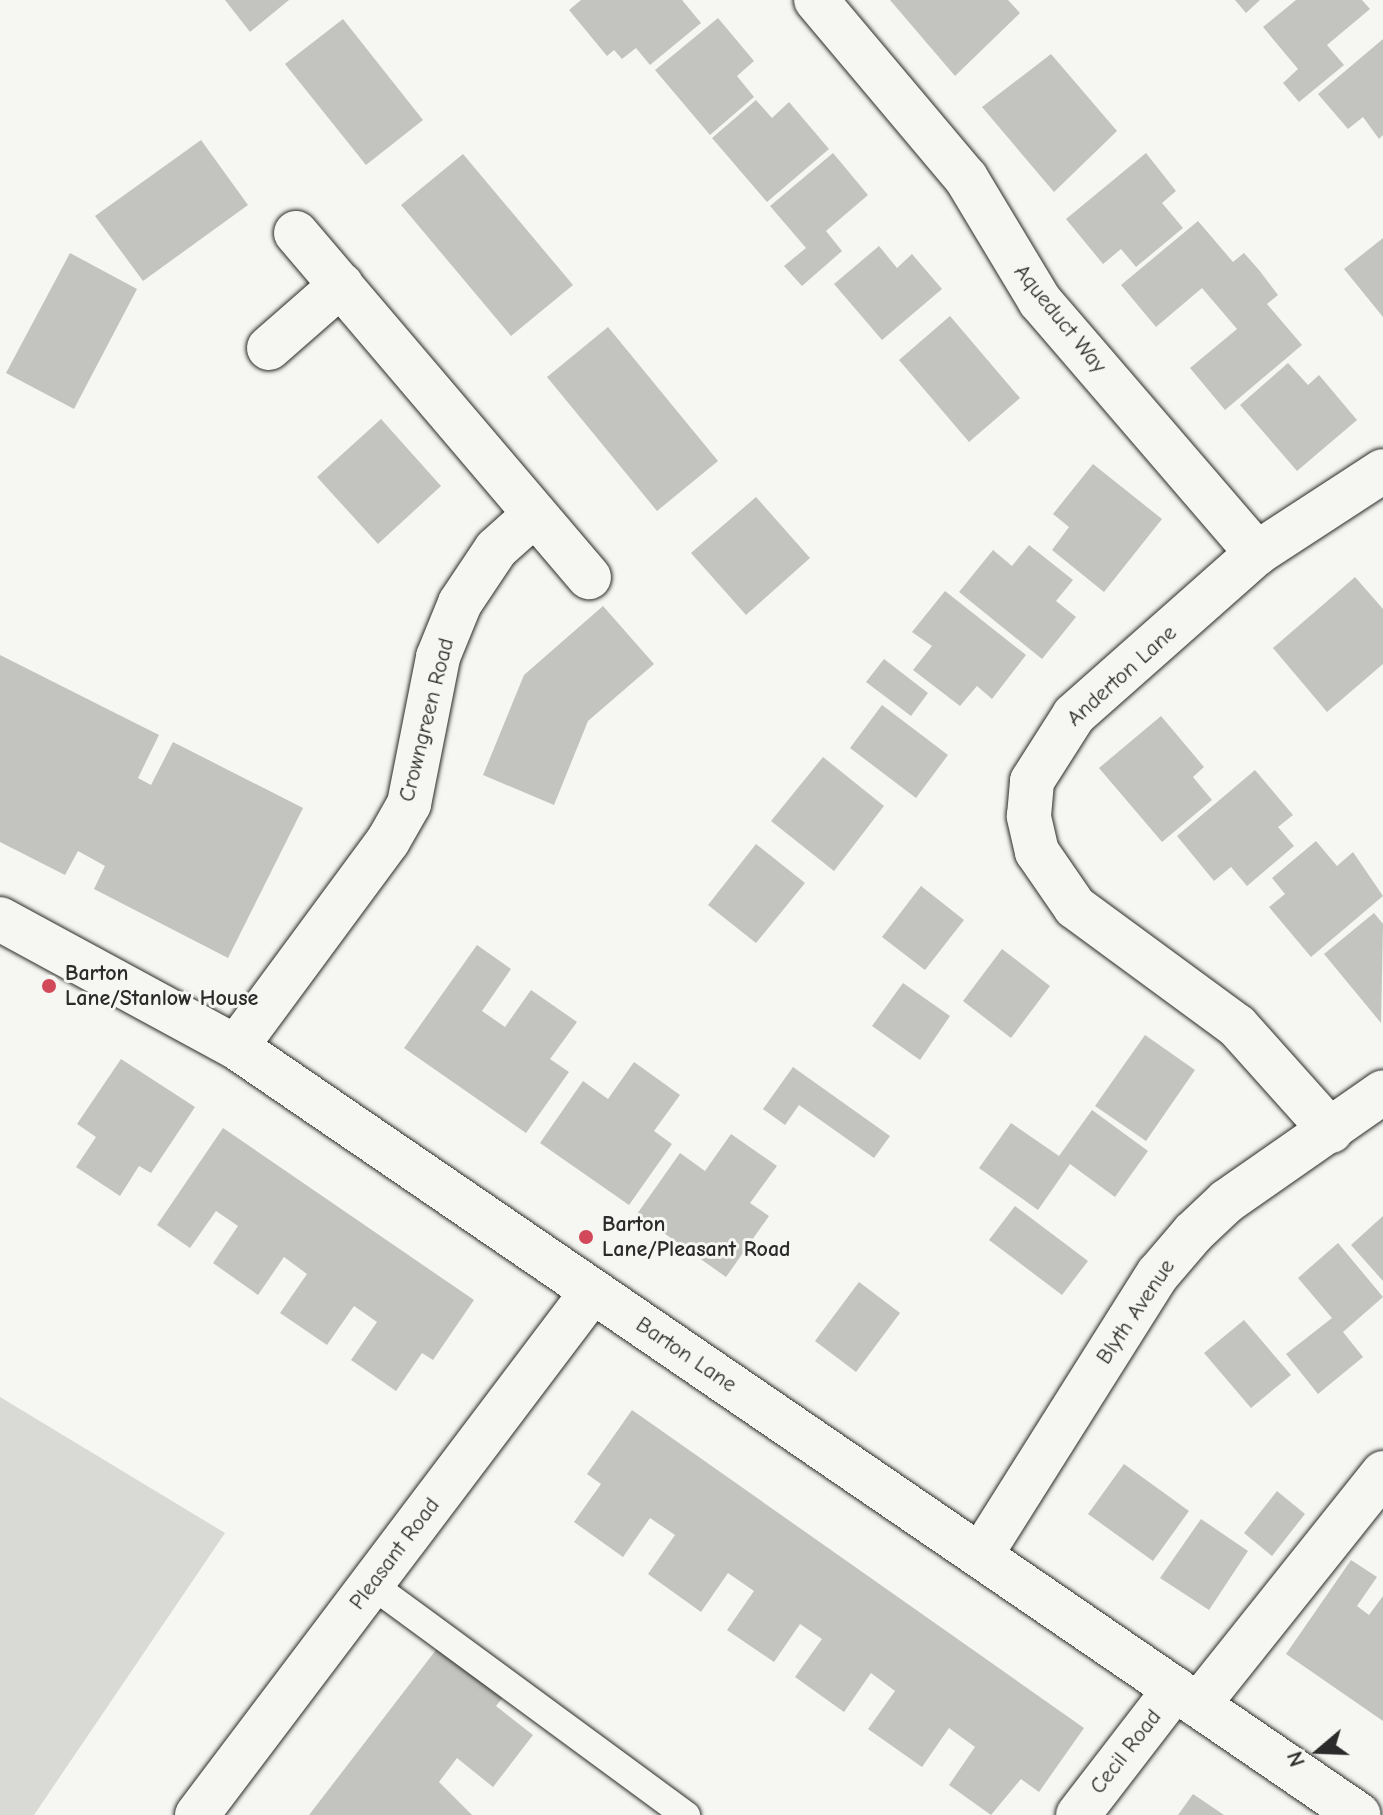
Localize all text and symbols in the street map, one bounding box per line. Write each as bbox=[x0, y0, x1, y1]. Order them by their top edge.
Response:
street label: Aqueduct Way bbox=[1008, 259, 1112, 379]
street label: Anderton Lane bbox=[1062, 620, 1182, 732]
street label: Crowngreen Road bbox=[394, 635, 460, 805]
place label: Barton Lane/Stanlow House bbox=[65, 960, 258, 1012]
marker: Barton Lane/Stanlow House bbox=[40, 977, 58, 995]
place label: Barton Lane/Pleasant Road bbox=[602, 1211, 791, 1262]
marker: Barton Lane/Pleasant Road bbox=[577, 1228, 595, 1246]
street label: Blyth Avenue bbox=[1091, 1255, 1181, 1369]
street label: Barton Lane bbox=[631, 1312, 741, 1398]
street label: Pleasant Road bbox=[344, 1493, 446, 1615]
street label: Cecil Road bbox=[1085, 1705, 1167, 1799]
north arrow bbox=[1279, 1711, 1359, 1791]
text: N bbox=[1282, 1748, 1311, 1770]

